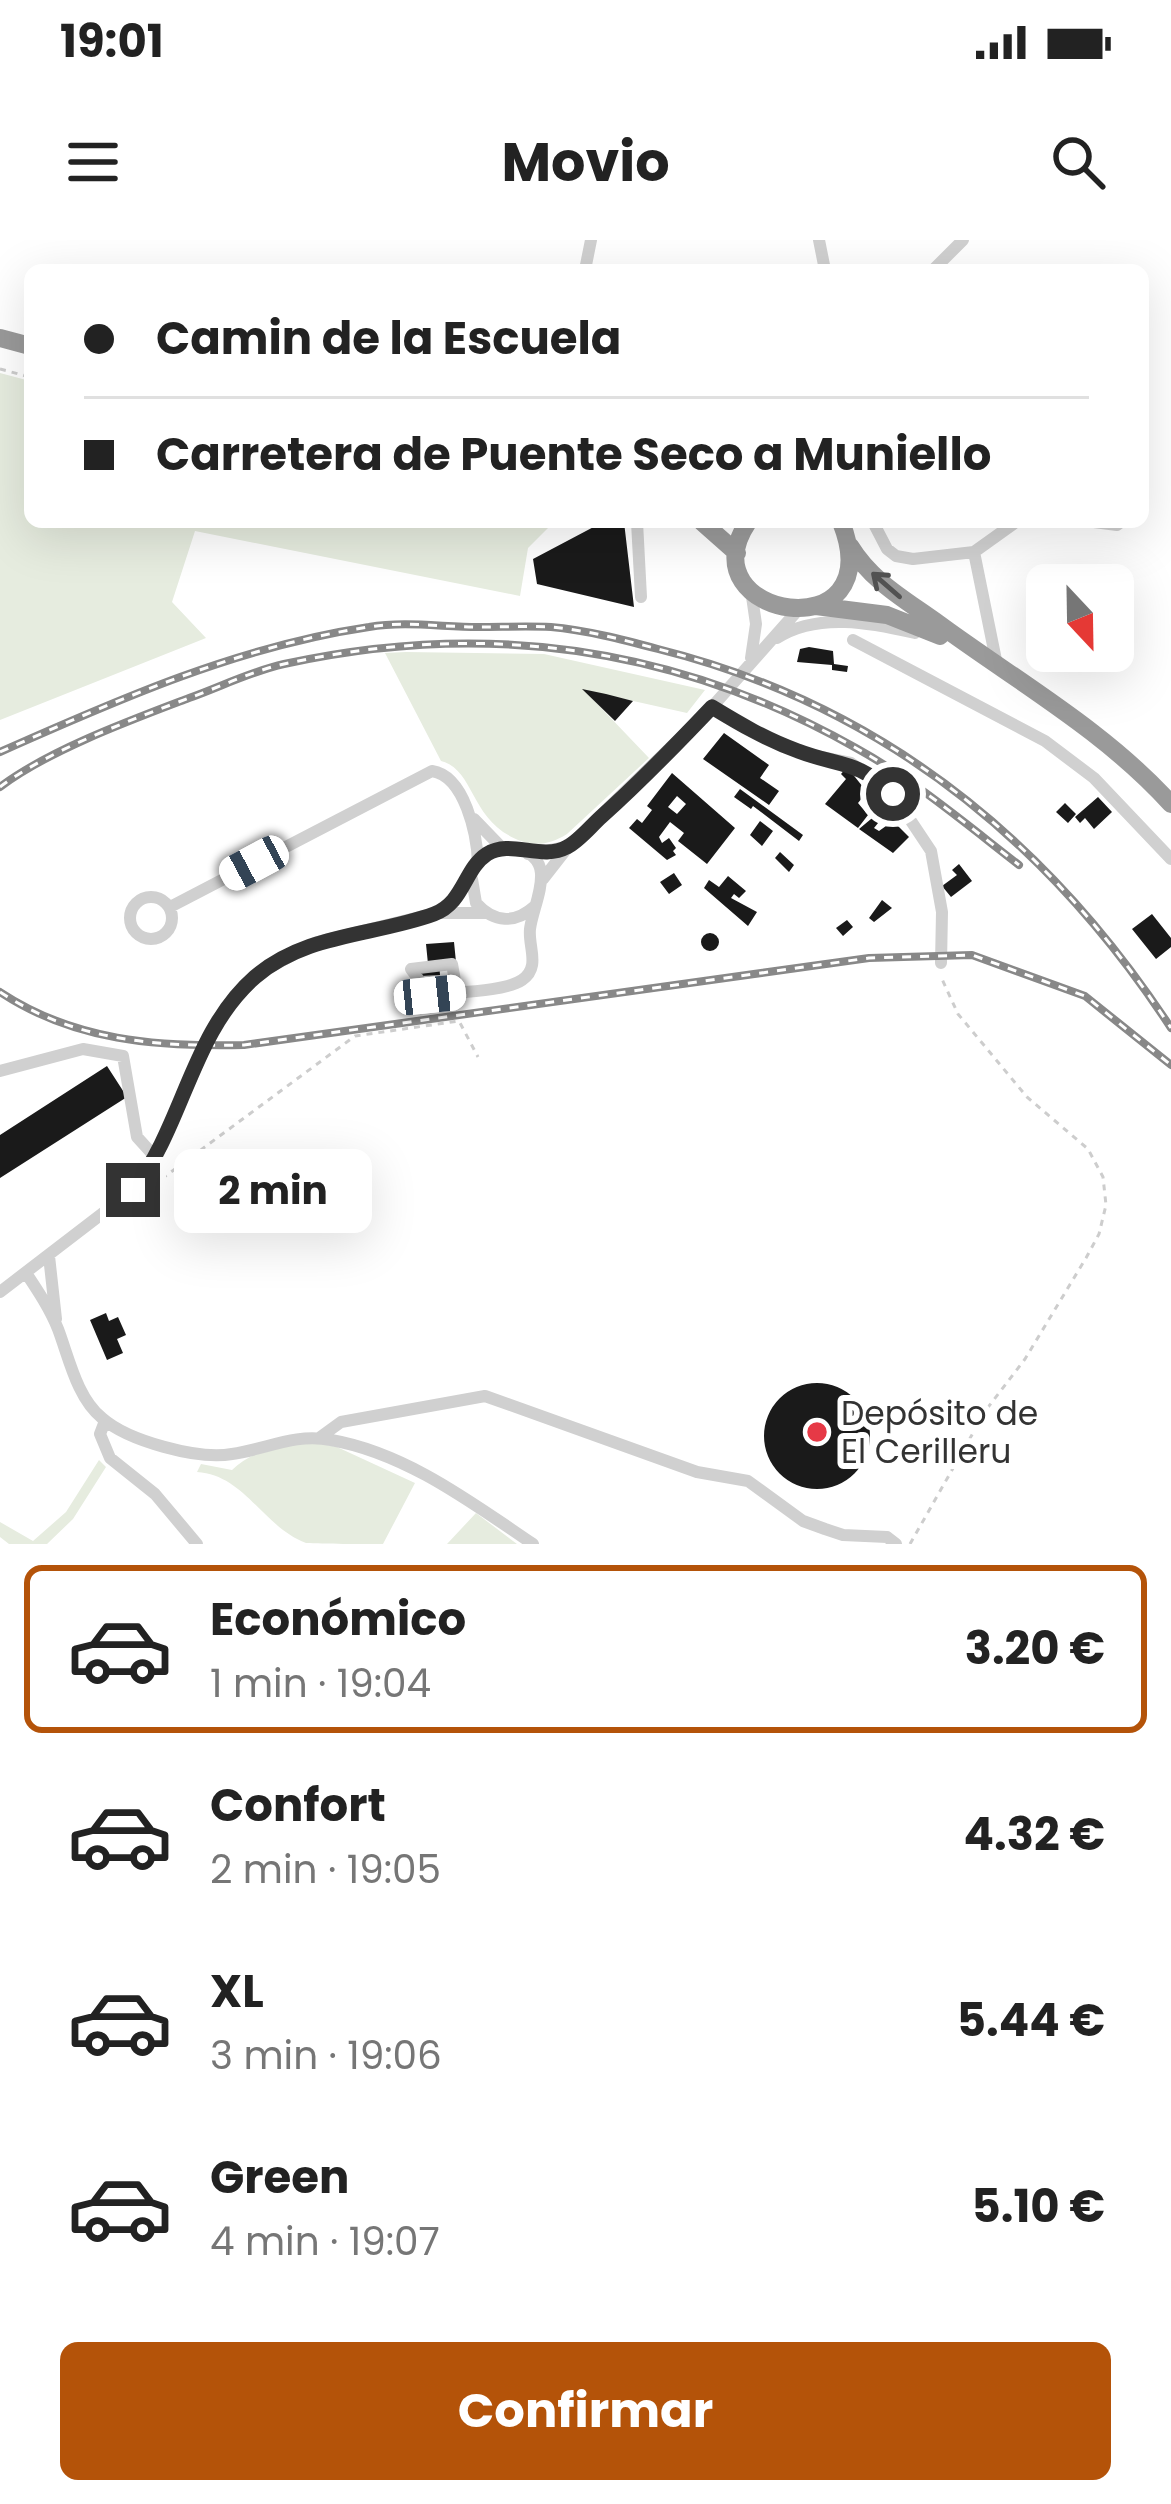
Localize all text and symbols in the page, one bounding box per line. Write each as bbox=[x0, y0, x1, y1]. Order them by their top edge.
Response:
text: 19:01 bbox=[60, 10, 164, 73]
text: Movio bbox=[501, 124, 670, 200]
icon: menu bbox=[60, 129, 126, 195]
icon: search bbox=[1045, 129, 1111, 195]
text: Camin de la Escuela bbox=[156, 307, 621, 370]
text: Carretera de Puente Seco a Muniello bbox=[156, 423, 991, 486]
north arrow bbox=[1026, 564, 1134, 672]
map controls bbox=[1026, 564, 1134, 672]
one-way arrow bbox=[871, 572, 902, 599]
route start bbox=[866, 767, 920, 821]
car bbox=[214, 830, 294, 896]
car bbox=[392, 973, 468, 1017]
callout: 2 min bbox=[175, 1148, 373, 1232]
route end bbox=[106, 1163, 160, 1217]
text: 2 min bbox=[218, 1163, 328, 1218]
place label: Depósito de El Cerilleru bbox=[841, 1390, 1038, 1475]
marker: Depósito de El Cerilleru bbox=[804, 1419, 830, 1445]
text: Económico bbox=[210, 1588, 466, 1651]
icon: car bbox=[66, 1595, 174, 1703]
text: 3.20 € bbox=[965, 1617, 1105, 1680]
text: 1 min · 19:04 bbox=[210, 1656, 431, 1711]
text: Confort bbox=[210, 1774, 386, 1837]
icon: car bbox=[66, 1781, 174, 1889]
text: 4.32 € bbox=[964, 1803, 1105, 1866]
text: 2 min · 19:05 bbox=[210, 1842, 441, 1897]
text: XL bbox=[210, 1960, 264, 2023]
icon: car bbox=[66, 1967, 174, 2075]
text: 5.44 € bbox=[957, 1989, 1105, 2052]
text: 3 min · 19:06 bbox=[210, 2028, 442, 2083]
text: Green bbox=[210, 2146, 349, 2209]
icon: car bbox=[66, 2153, 174, 2261]
text: 5.10 € bbox=[971, 2175, 1105, 2238]
text: 4 min · 19:07 bbox=[210, 2214, 440, 2269]
button: Confirmar bbox=[60, 2342, 1111, 2480]

